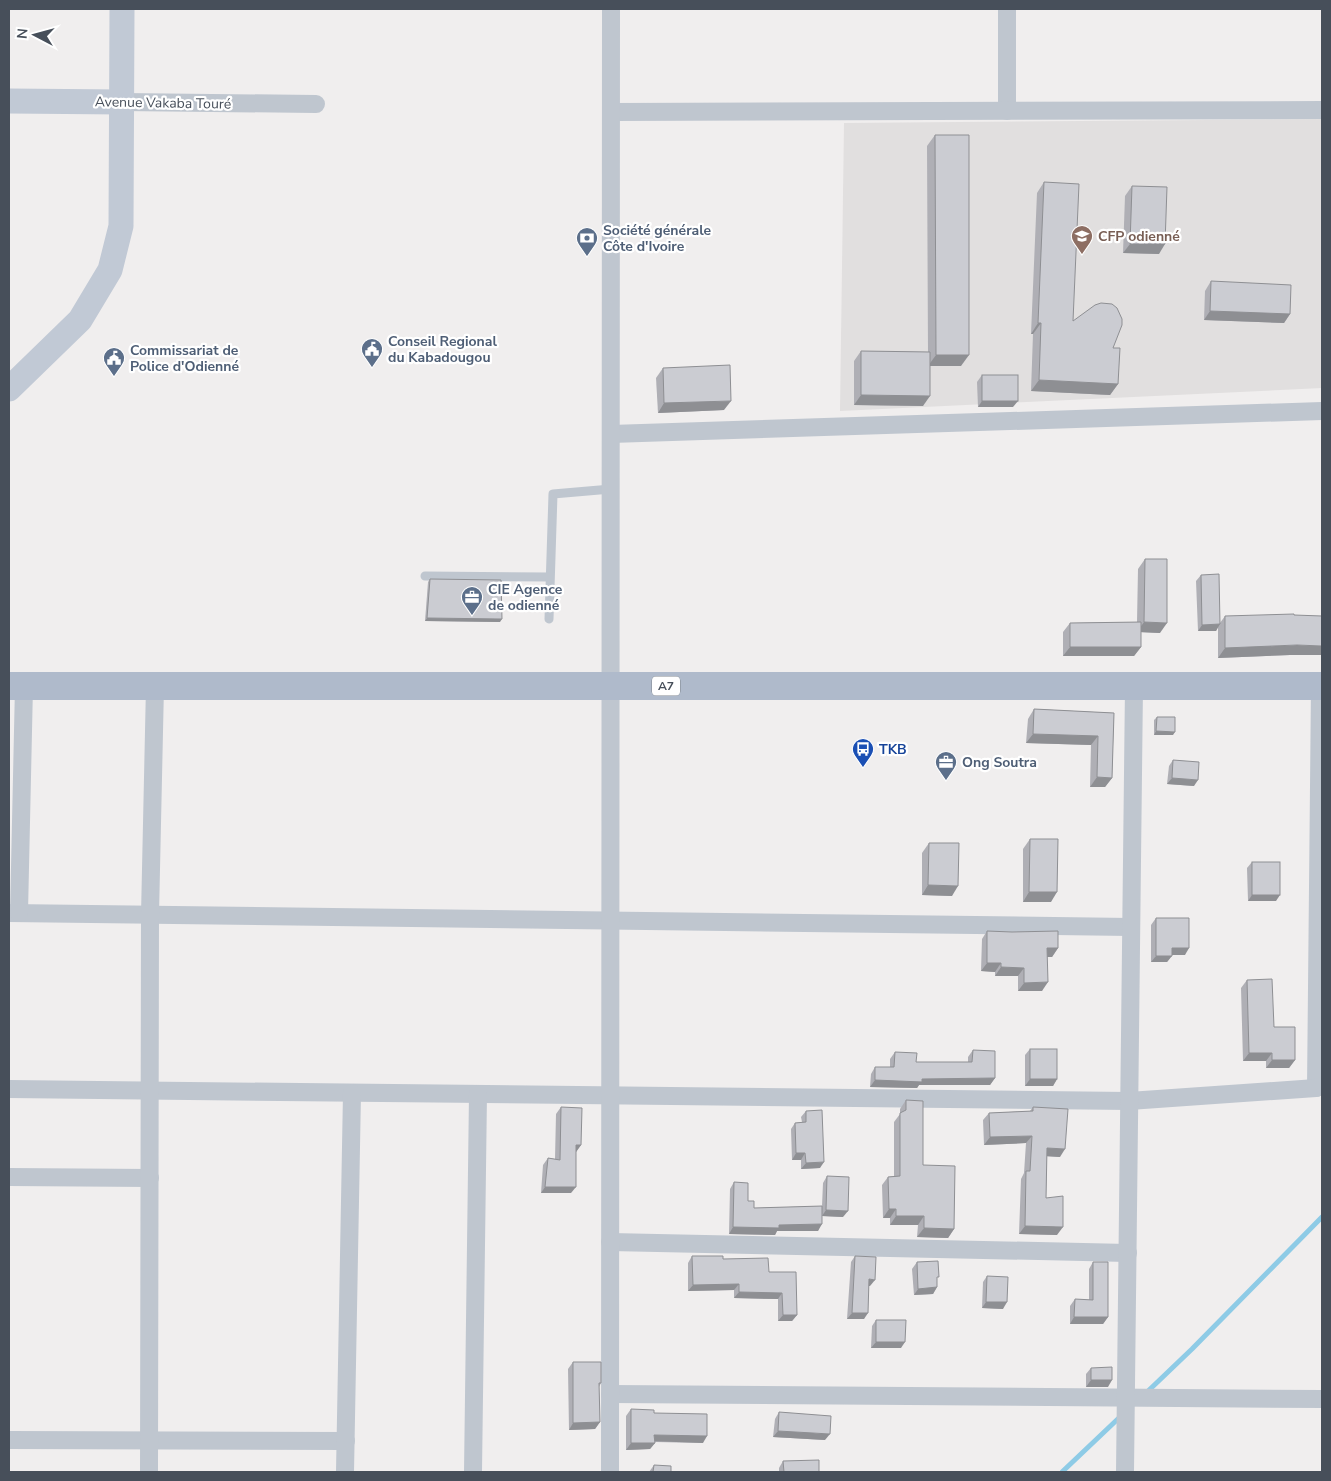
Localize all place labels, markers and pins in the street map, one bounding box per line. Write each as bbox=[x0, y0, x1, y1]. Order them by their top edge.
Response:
place label: Société générale Côte d'Ivoire bbox=[603, 221, 712, 256]
school or university icon: CFP odienné bbox=[1070, 224, 1094, 255]
bank icon: Société générale Côte d'Ivoire bbox=[575, 226, 599, 257]
place label: CFP odienné bbox=[1098, 227, 1180, 246]
place label: Conseil Regional du Kabadougou bbox=[388, 332, 497, 367]
public building icon: Conseil Regional du Kabadougou bbox=[360, 337, 384, 368]
place label: Commissariat de Police d'Odienné bbox=[130, 341, 239, 376]
public building icon: Commissariat de Police d'Odienné bbox=[102, 346, 126, 377]
place label: CIE Agence de odienné bbox=[488, 580, 563, 615]
office icon: CIE Agence de odienné bbox=[460, 585, 484, 616]
bus stop icon: TKB bbox=[851, 737, 875, 768]
place label: TKB bbox=[879, 740, 907, 759]
office icon: Ong Soutra bbox=[934, 750, 958, 781]
place label: Ong Soutra bbox=[962, 753, 1037, 772]

